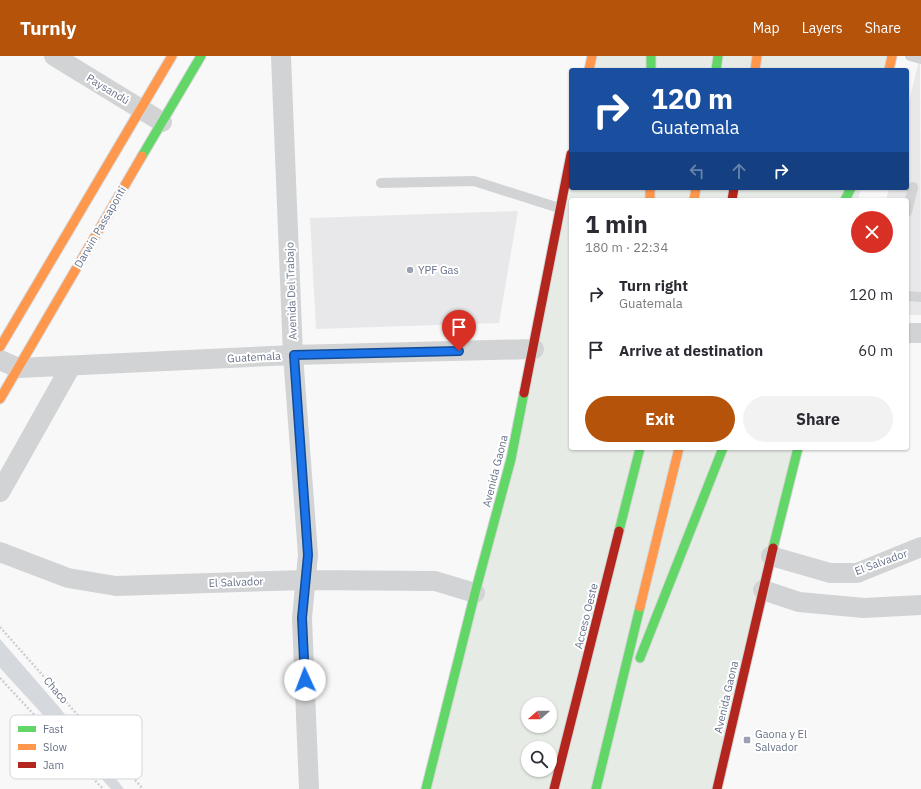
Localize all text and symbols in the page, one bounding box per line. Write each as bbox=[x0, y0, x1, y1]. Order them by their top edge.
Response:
text: Turnly bbox=[20, 16, 76, 40]
text: Map bbox=[753, 19, 780, 37]
text: Layers bbox=[802, 19, 843, 37]
text: Share bbox=[865, 19, 901, 37]
street label: Paysandú bbox=[84, 71, 132, 107]
text: 120 m bbox=[651, 80, 733, 117]
icon: right bbox=[585, 84, 637, 136]
text: Guatemala bbox=[651, 116, 739, 139]
icon: left bbox=[686, 160, 708, 182]
icon: ahead bbox=[728, 160, 750, 182]
icon: right bbox=[770, 160, 792, 182]
street label: Darwin Passaponti bbox=[71, 184, 129, 270]
text: 1 min bbox=[585, 208, 648, 240]
button: close bbox=[851, 211, 893, 253]
text: 180 m · 22:34 bbox=[585, 239, 668, 256]
street label: Avenida Del Trabajo bbox=[282, 242, 300, 340]
place label: YPF Gas bbox=[418, 263, 459, 277]
marker: YPF Gas bbox=[405, 265, 415, 275]
text: Turn right bbox=[619, 276, 688, 295]
icon: right bbox=[585, 283, 607, 305]
text: 120 m bbox=[849, 285, 893, 304]
text: Guatemala bbox=[619, 295, 683, 312]
pin bbox=[442, 310, 476, 351]
icon: arrive bbox=[448, 316, 470, 338]
icon: arrive bbox=[585, 339, 607, 361]
text: Arrive at destination bbox=[619, 341, 763, 360]
text: 60 m bbox=[858, 341, 893, 360]
street label: Guatemala bbox=[227, 349, 281, 365]
button: Exit bbox=[585, 396, 735, 442]
button: Share bbox=[743, 396, 893, 442]
street label: Avenida Gaona bbox=[479, 433, 511, 509]
street label: El Salvador bbox=[853, 546, 909, 578]
street label: El Salvador bbox=[208, 574, 264, 590]
street label: Acceso Oeste bbox=[571, 582, 601, 650]
position arrow bbox=[284, 659, 326, 701]
street label: Avenida Gaona bbox=[711, 659, 741, 735]
street label: Chaco bbox=[41, 674, 71, 706]
north arrow bbox=[521, 697, 557, 733]
map controls bbox=[521, 697, 557, 777]
legend bbox=[10, 715, 142, 779]
text: Fast bbox=[43, 722, 64, 736]
place label: Gaona y El Salvador bbox=[755, 727, 807, 754]
marker: Gaona y El Salvador bbox=[742, 735, 752, 745]
text: Slow bbox=[43, 740, 67, 754]
button: search bbox=[521, 741, 557, 777]
text: Jam bbox=[43, 758, 64, 772]

